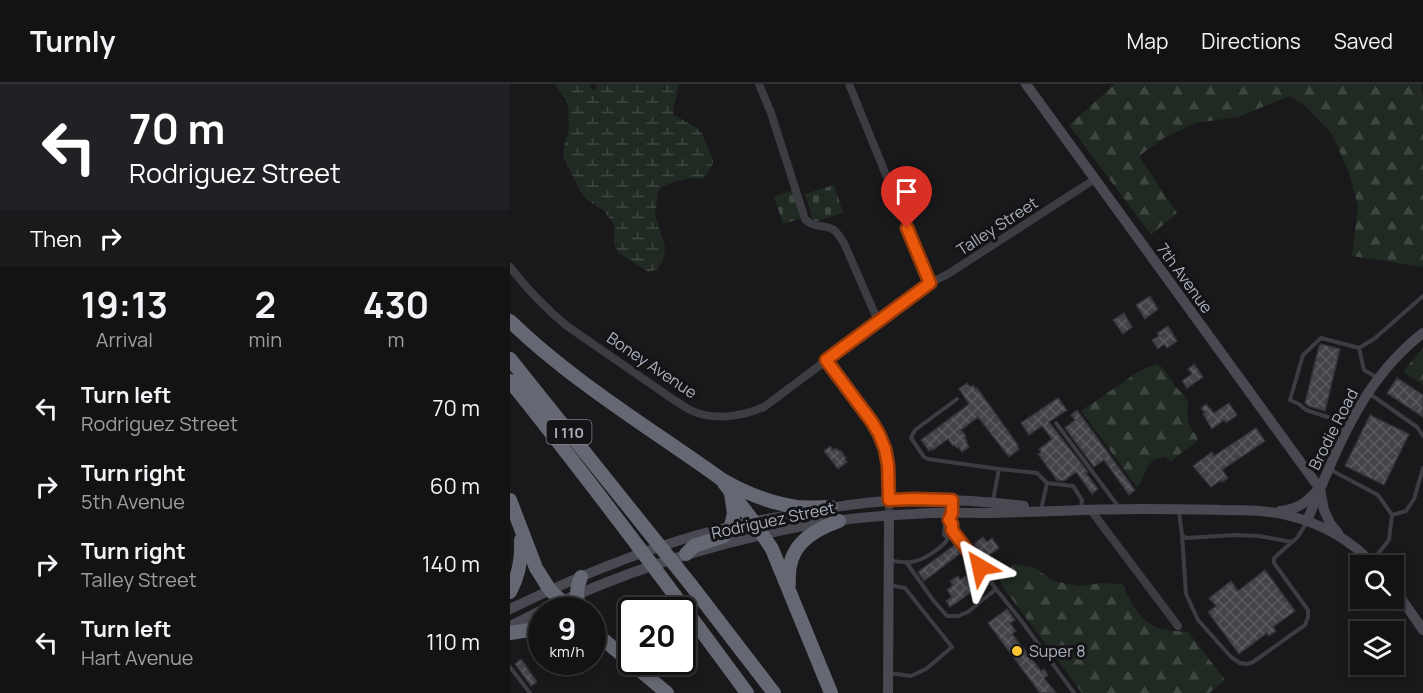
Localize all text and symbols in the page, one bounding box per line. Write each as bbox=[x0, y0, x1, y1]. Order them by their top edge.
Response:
text: Turnly bbox=[30, 22, 115, 60]
text: Map bbox=[1127, 27, 1168, 55]
text: Directions bbox=[1201, 27, 1301, 55]
text: Saved bbox=[1334, 27, 1393, 55]
text: 70 m bbox=[129, 99, 225, 157]
icon: left bbox=[30, 108, 108, 186]
text: Rodriguez Street bbox=[129, 154, 341, 191]
pin bbox=[881, 166, 932, 228]
icon: arrive bbox=[890, 175, 923, 208]
street label: Talley Street bbox=[952, 192, 1042, 260]
icon: right bbox=[94, 222, 127, 255]
text: Then bbox=[30, 224, 82, 254]
street label: 7th Avenue bbox=[1152, 238, 1218, 318]
text: 19:13 bbox=[81, 280, 168, 329]
text: 2 bbox=[255, 280, 276, 329]
text: 430 bbox=[363, 280, 429, 329]
text: Arrival bbox=[96, 326, 153, 353]
text: min bbox=[249, 326, 282, 353]
text: m bbox=[388, 326, 405, 353]
street label: Boney Avenue bbox=[603, 327, 701, 403]
text: Turn left bbox=[81, 380, 171, 410]
street label: Brodie Road bbox=[1303, 385, 1363, 473]
icon: left bbox=[30, 392, 63, 425]
text: 70 m bbox=[432, 393, 480, 423]
text: Rodriguez Street bbox=[81, 410, 238, 437]
road number: I 110 bbox=[546, 420, 592, 444]
text: Turn right bbox=[81, 458, 186, 488]
icon: right bbox=[30, 470, 63, 503]
text: 60 m bbox=[430, 471, 480, 501]
text: 5th Avenue bbox=[81, 488, 185, 515]
street label: Rodriguez Street bbox=[709, 496, 837, 544]
position arrow bbox=[948, 535, 1012, 599]
text: Turn right bbox=[81, 536, 186, 566]
icon: right bbox=[30, 548, 63, 581]
text: 140 m bbox=[422, 549, 480, 579]
map controls bbox=[1350, 555, 1404, 675]
button: search bbox=[1350, 555, 1404, 609]
text: Talley Street bbox=[81, 566, 197, 593]
speed limit sign: 20 bbox=[618, 597, 696, 675]
text: 9 bbox=[558, 608, 576, 649]
text: Turn left bbox=[81, 614, 171, 644]
button: layers bbox=[1350, 621, 1404, 675]
icon: left bbox=[30, 626, 63, 659]
text: 110 m bbox=[426, 627, 480, 657]
place label: Super 8 bbox=[1029, 640, 1085, 662]
text: km/h bbox=[550, 641, 584, 662]
text: Hart Avenue bbox=[81, 644, 194, 671]
marker: Super 8 bbox=[1010, 644, 1024, 658]

